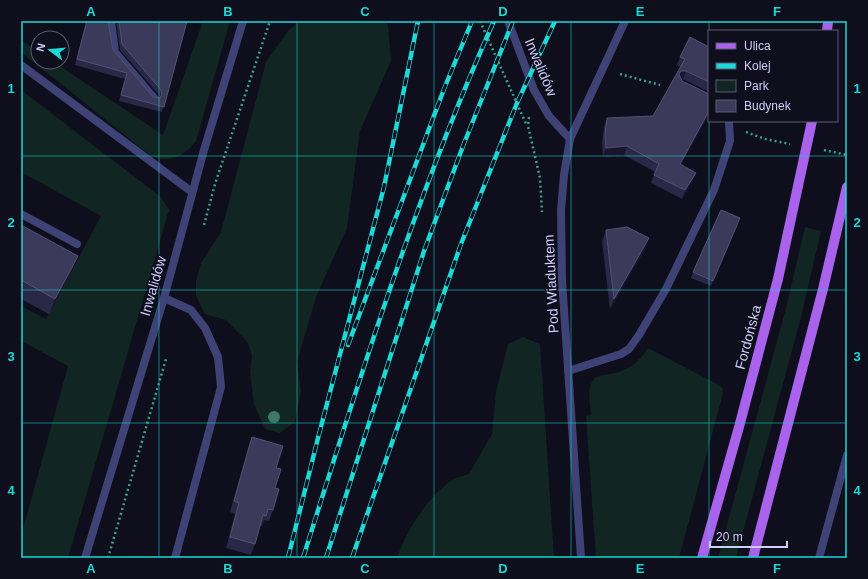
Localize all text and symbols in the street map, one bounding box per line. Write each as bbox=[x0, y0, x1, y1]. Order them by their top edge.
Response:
text: A bbox=[86, 4, 96, 19]
text: B bbox=[223, 4, 233, 19]
text: C bbox=[360, 4, 370, 19]
text: D bbox=[498, 4, 508, 19]
text: E bbox=[636, 4, 645, 19]
text: F bbox=[773, 4, 781, 19]
north arrow bbox=[30, 30, 70, 70]
legend bbox=[708, 30, 838, 122]
street label: Inwalidów bbox=[522, 36, 561, 99]
text: Ulica bbox=[744, 39, 771, 53]
text: N bbox=[34, 42, 47, 53]
text: Kolej bbox=[744, 59, 771, 73]
text: Park bbox=[744, 79, 770, 93]
text: 1 bbox=[7, 81, 15, 96]
text: 1 bbox=[853, 81, 861, 96]
text: Budynek bbox=[744, 99, 792, 113]
text: 2 bbox=[7, 215, 15, 230]
text: 2 bbox=[853, 215, 861, 230]
street label: Pod Wiaduktem bbox=[540, 234, 562, 334]
street label: Inwalidów bbox=[137, 253, 169, 318]
street label: Fordońska bbox=[732, 303, 764, 371]
text: 3 bbox=[7, 349, 15, 364]
text: 3 bbox=[853, 349, 861, 364]
text: 4 bbox=[7, 483, 15, 498]
text: 4 bbox=[853, 483, 861, 498]
scale bar bbox=[710, 523, 787, 549]
text: 20 m bbox=[716, 530, 743, 544]
text: A bbox=[86, 561, 96, 576]
text: B bbox=[223, 561, 233, 576]
text: C bbox=[360, 561, 370, 576]
text: D bbox=[498, 561, 508, 576]
text: E bbox=[636, 561, 645, 576]
text: F bbox=[773, 561, 781, 576]

